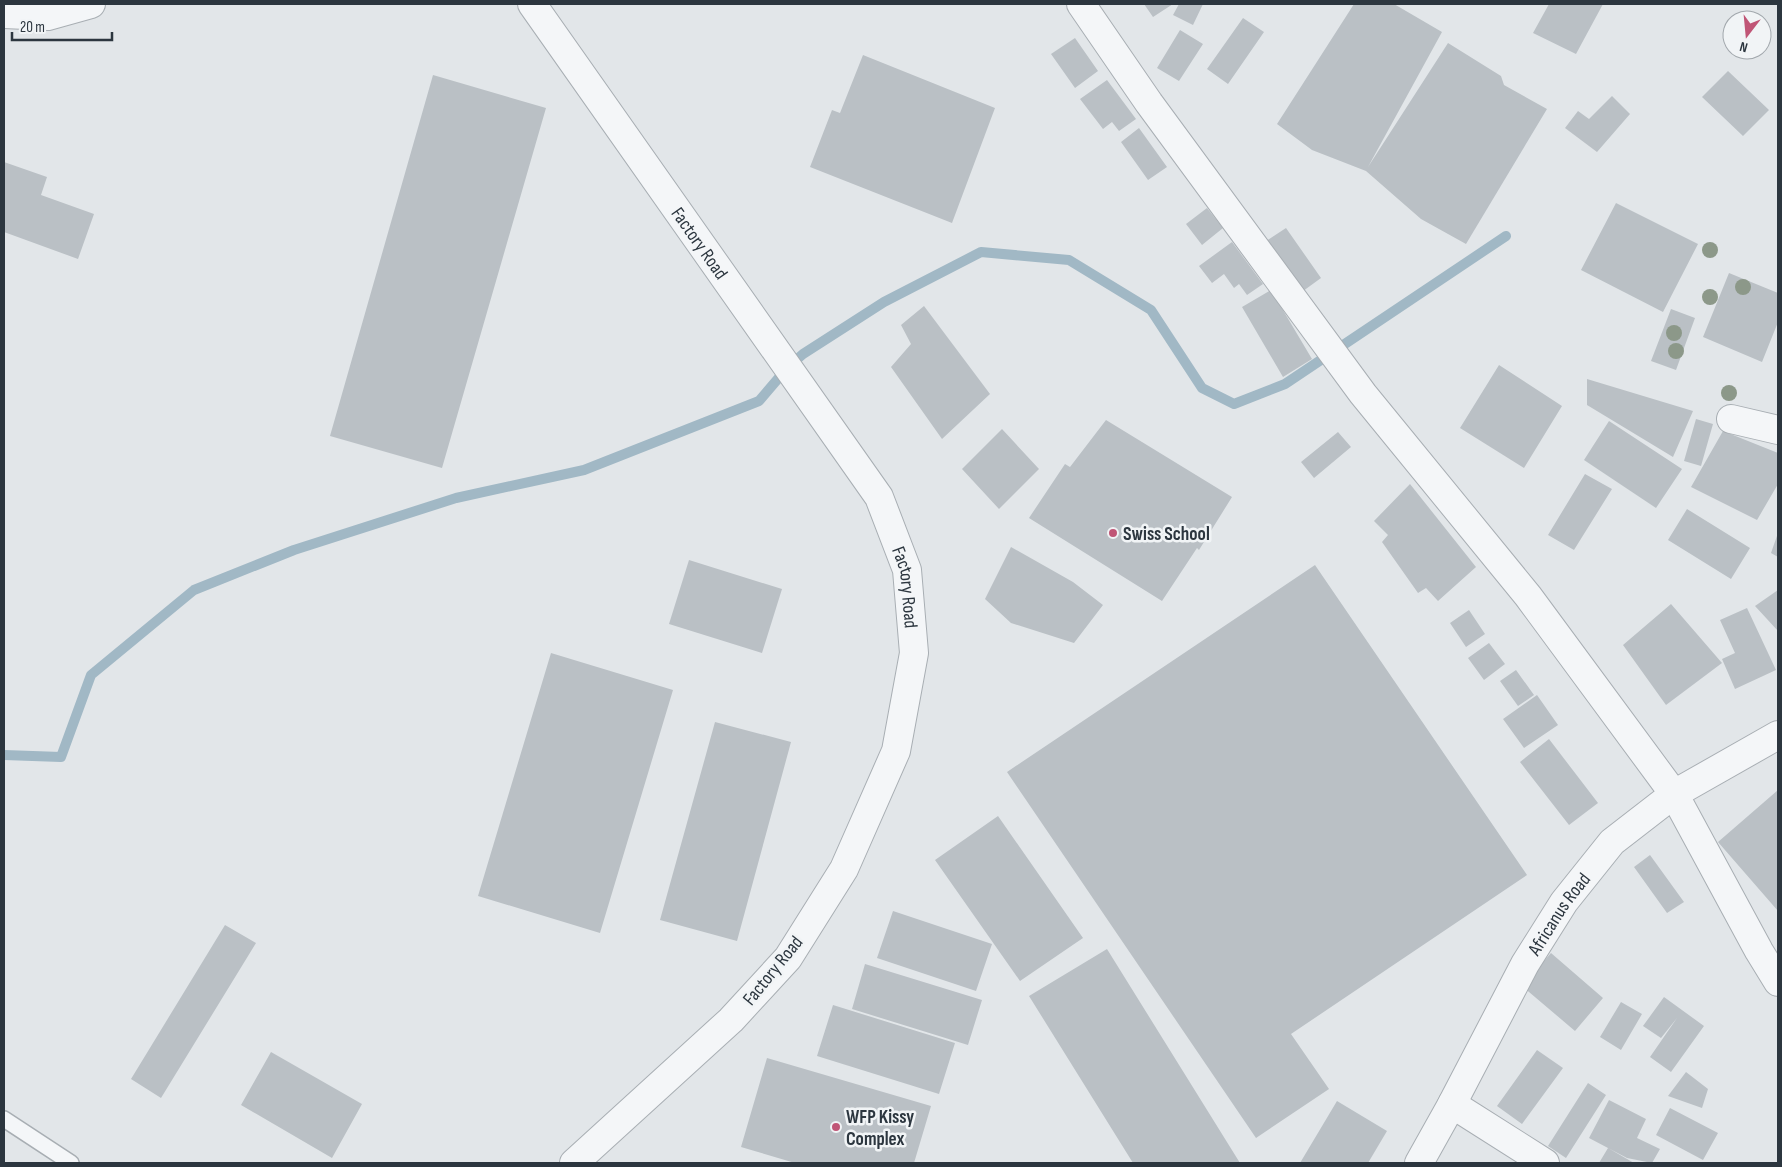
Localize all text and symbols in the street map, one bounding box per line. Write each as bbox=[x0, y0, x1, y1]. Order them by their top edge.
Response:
scale bar bbox=[12, 10, 112, 42]
north arrow bbox=[1722, 10, 1772, 60]
text: 20 m bbox=[20, 18, 45, 37]
text: N bbox=[1738, 38, 1749, 56]
street label: Factory Road bbox=[666, 203, 732, 284]
place label: Swiss School bbox=[1123, 523, 1210, 546]
marker: Swiss School bbox=[1107, 527, 1119, 539]
street label: Factory Road bbox=[886, 544, 922, 629]
street label: Africanus Road bbox=[1523, 869, 1596, 961]
street label: Factory Road bbox=[738, 932, 808, 1010]
place label: WFP Kissy Complex bbox=[846, 1106, 914, 1151]
marker: WFP Kissy Complex bbox=[830, 1121, 842, 1133]

